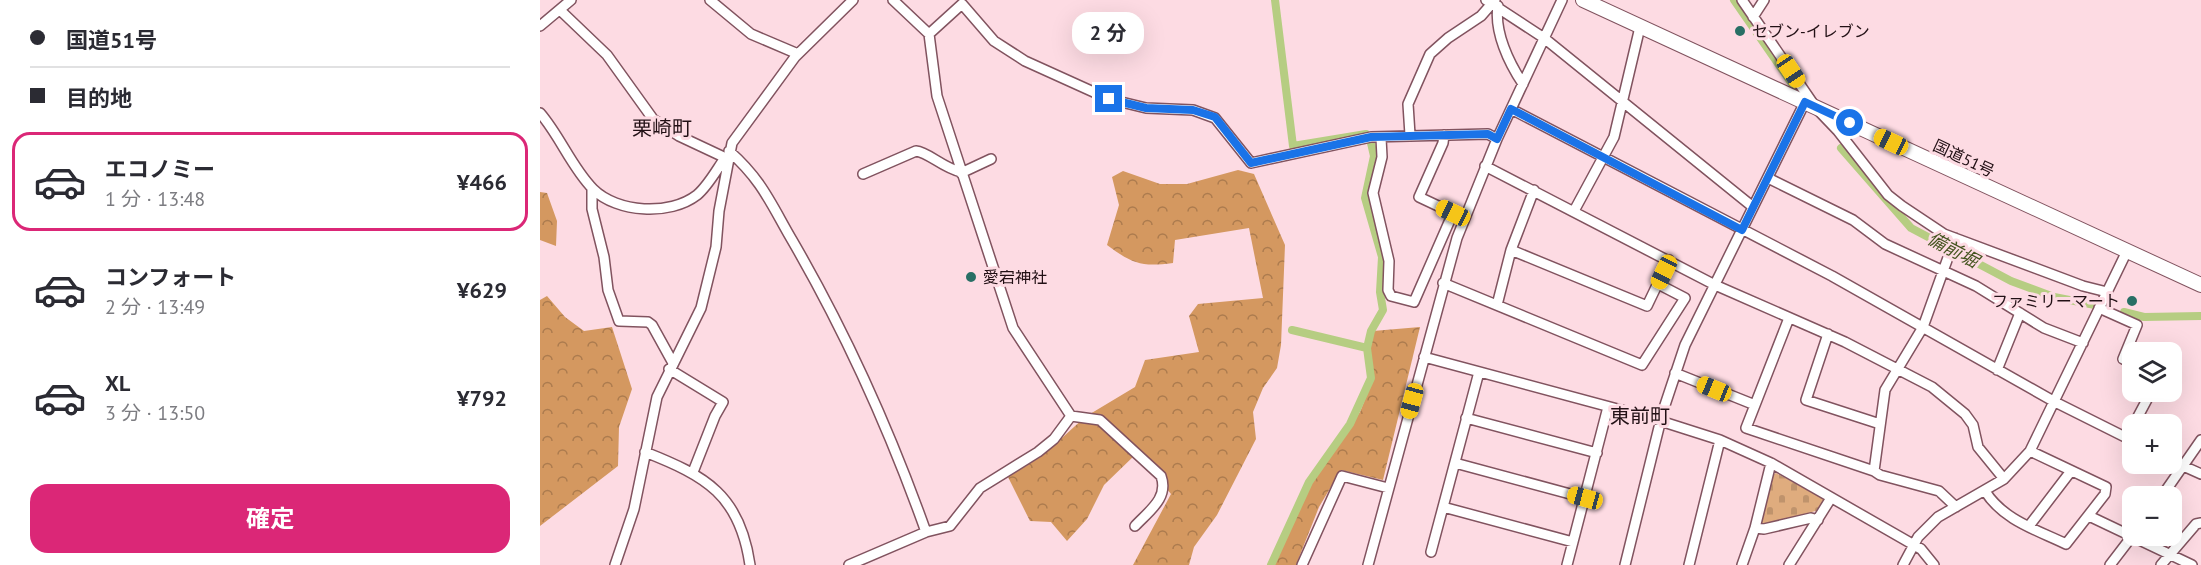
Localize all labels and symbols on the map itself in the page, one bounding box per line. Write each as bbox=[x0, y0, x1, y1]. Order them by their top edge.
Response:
callout: 2 分 bbox=[1073, 12, 1145, 54]
place label: セブン-イレブン bbox=[1752, 21, 1870, 41]
marker: セブン-イレブン bbox=[1733, 24, 1747, 38]
car bbox=[1773, 51, 1809, 91]
route end bbox=[1095, 85, 1122, 112]
route start bbox=[1836, 109, 1863, 136]
district label: 栗崎町 bbox=[632, 115, 692, 141]
car bbox=[1871, 126, 1911, 158]
street label: 国道51号 bbox=[1930, 135, 1998, 181]
car bbox=[1433, 197, 1473, 229]
water label: 備前堀 bbox=[1924, 227, 1985, 274]
car bbox=[1648, 252, 1680, 292]
place label: 愛宕神社 bbox=[983, 267, 1047, 287]
marker: 愛宕神社 bbox=[964, 270, 978, 284]
place label: ファミリーマート bbox=[1992, 291, 2120, 311]
marker: ファミリーマート bbox=[2125, 294, 2139, 308]
car bbox=[1694, 374, 1734, 404]
car bbox=[1399, 381, 1425, 421]
district label: 東前町 bbox=[1610, 403, 1670, 429]
car bbox=[1565, 485, 1605, 511]

